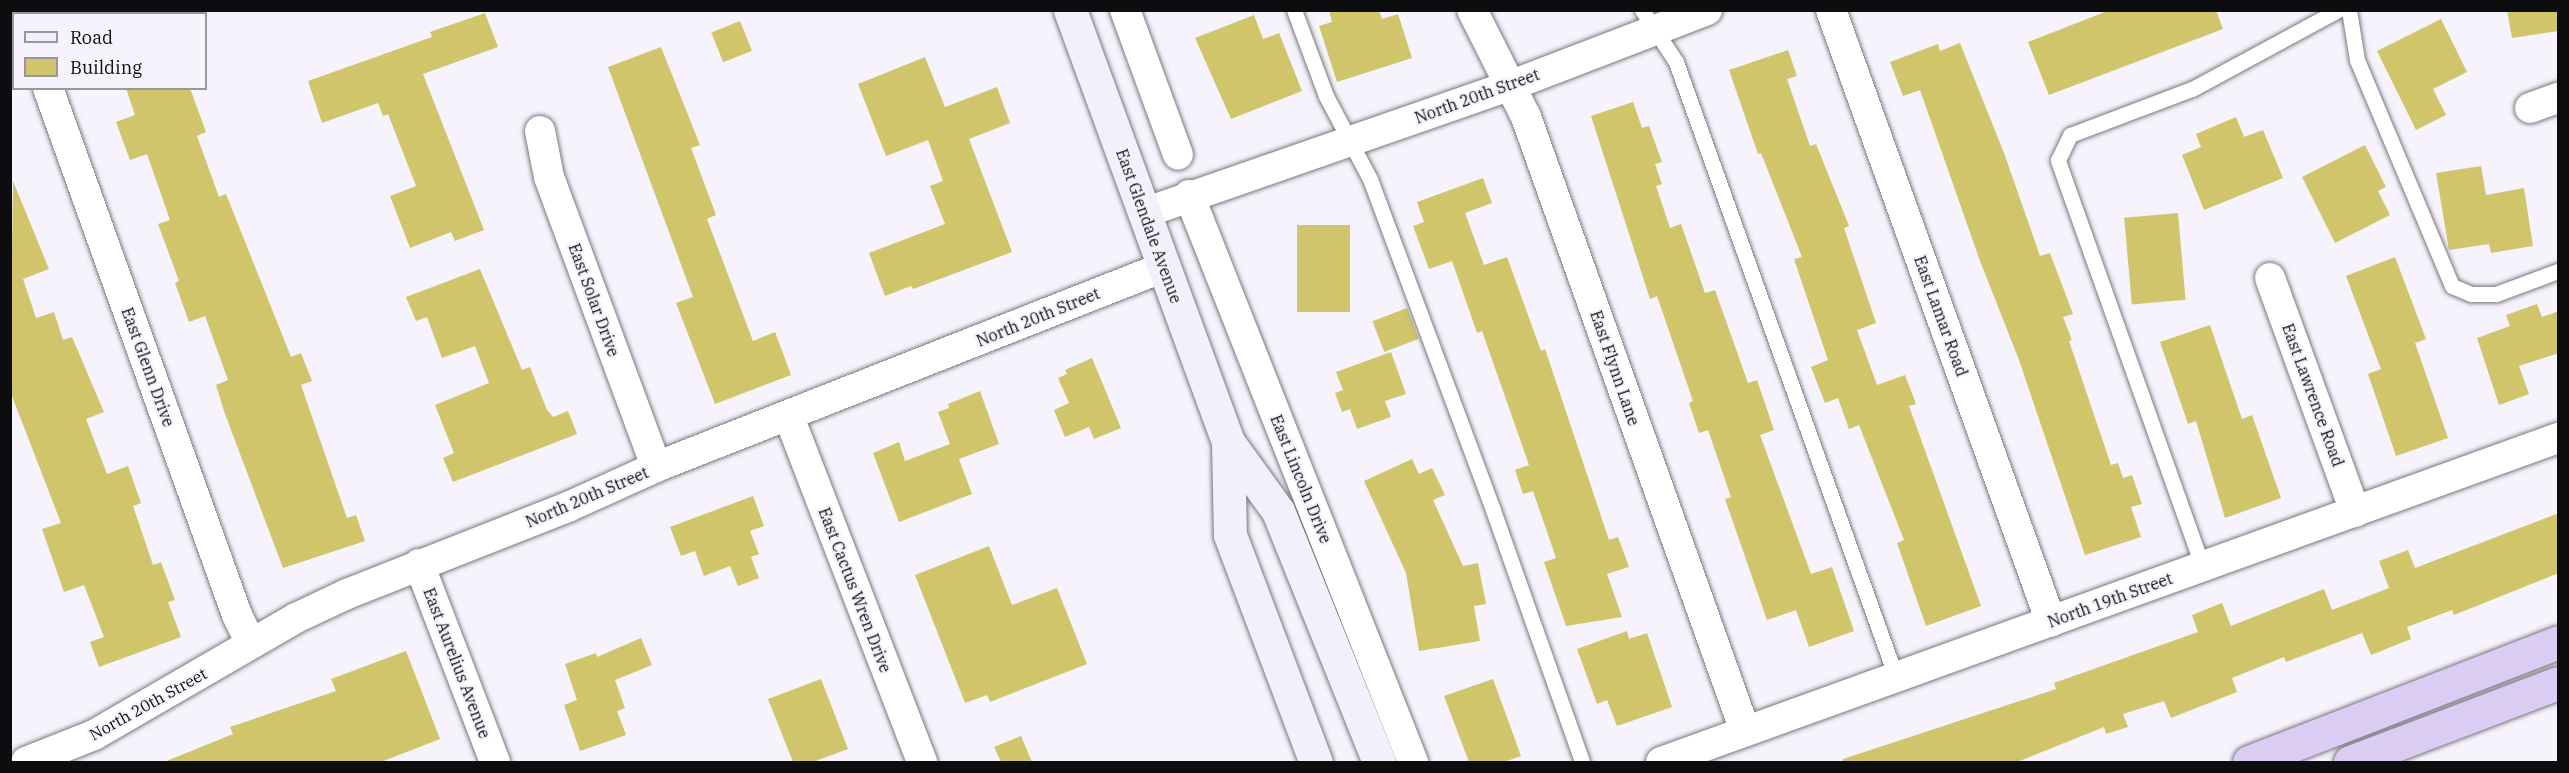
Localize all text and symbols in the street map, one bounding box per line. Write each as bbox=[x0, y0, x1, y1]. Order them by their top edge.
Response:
legend bbox=[12, 12, 207, 90]
text: Road bbox=[70, 26, 113, 49]
text: Building bbox=[70, 56, 142, 79]
street label: North 20th Street bbox=[1412, 64, 1542, 128]
street label: East Glendale Avenue bbox=[1112, 146, 1186, 306]
street label: East Solar Drive bbox=[565, 241, 623, 359]
street label: East Lamar Road bbox=[1910, 253, 1972, 379]
street label: North 20th Street bbox=[973, 283, 1103, 351]
street label: East Glenn Drive bbox=[118, 305, 178, 429]
street label: East Flynn Lane bbox=[1586, 308, 1644, 428]
street label: East Lawrence Road bbox=[2278, 321, 2348, 469]
street label: East Lincoln Drive bbox=[1266, 412, 1336, 546]
street label: North 20th Street bbox=[523, 462, 651, 532]
street label: East Cactus Wren Drive bbox=[815, 505, 895, 675]
street label: North 19th Street bbox=[2045, 568, 2175, 632]
street label: East Aurelius Avenue bbox=[419, 585, 495, 741]
street label: North 20th Street bbox=[86, 664, 210, 744]

